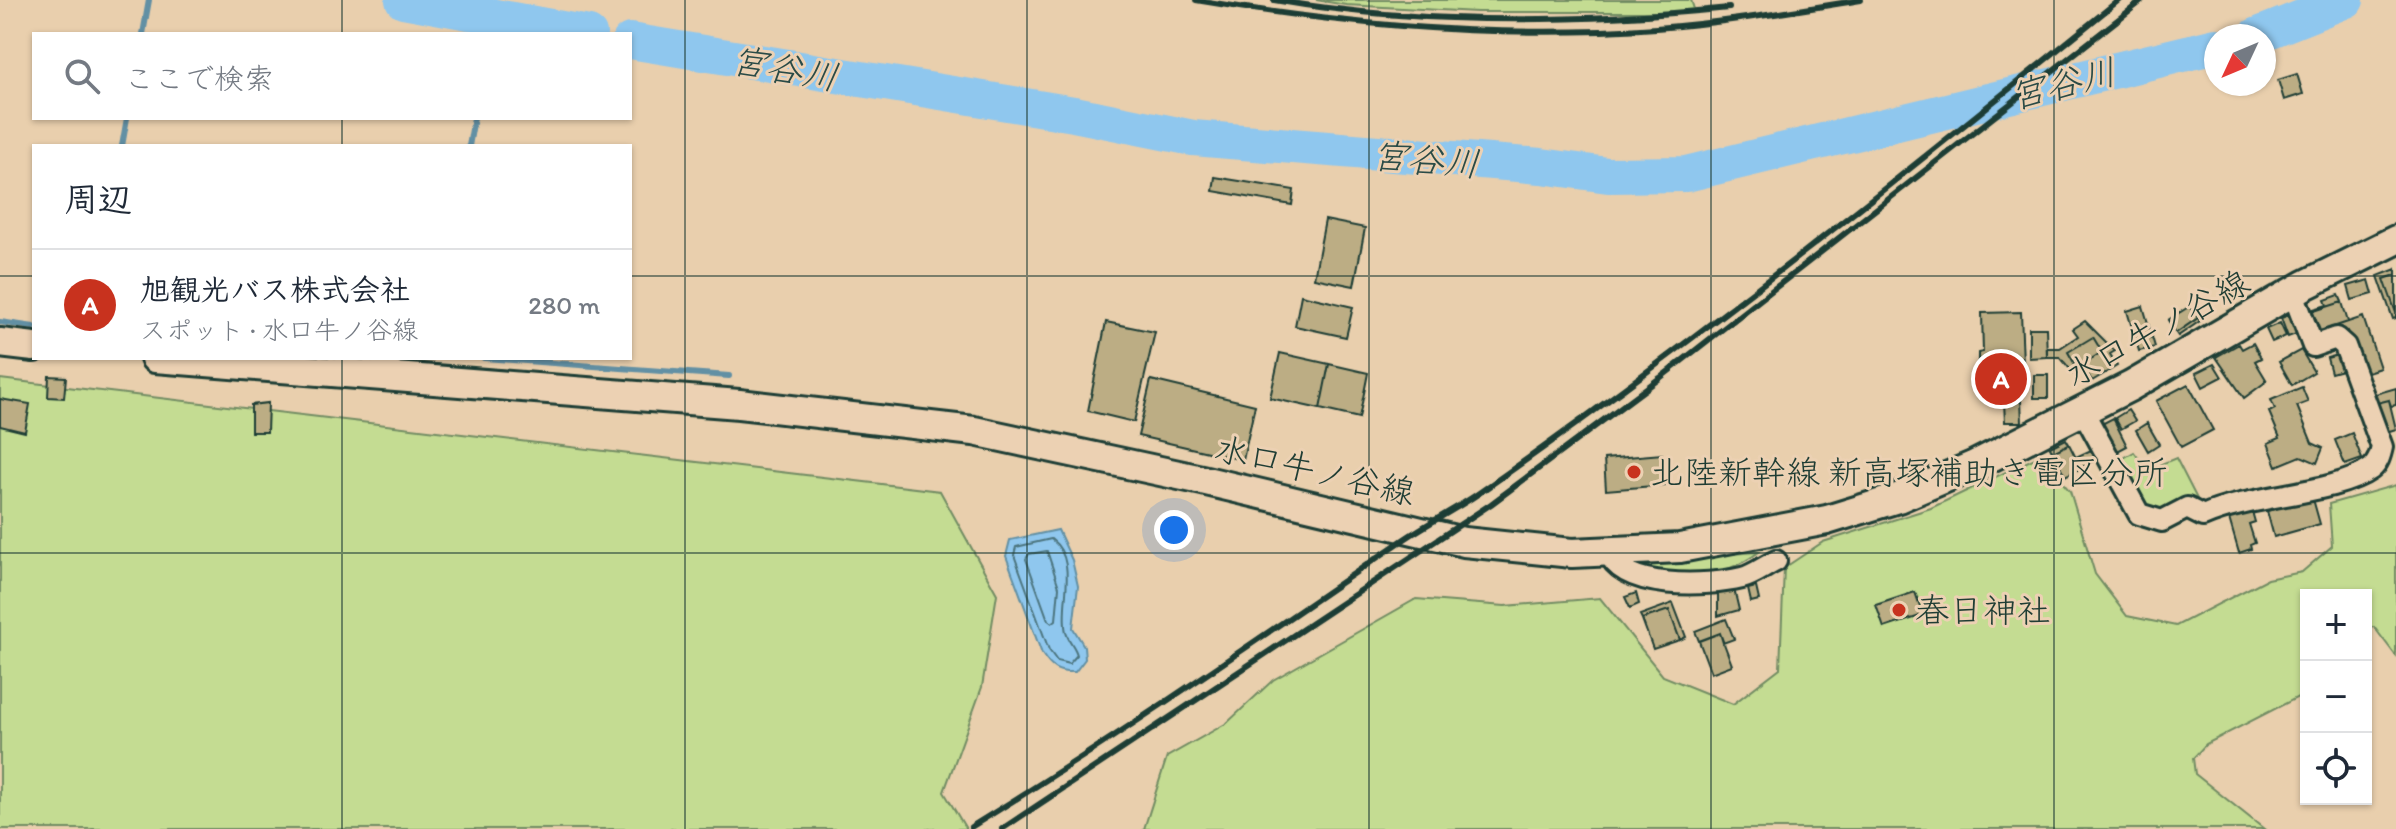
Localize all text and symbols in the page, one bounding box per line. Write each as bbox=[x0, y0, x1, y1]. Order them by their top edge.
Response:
north arrow bbox=[2204, 24, 2276, 96]
search box bbox=[32, 32, 632, 120]
water label: 宮谷川 bbox=[728, 38, 842, 99]
water label: 宮谷川 bbox=[2006, 50, 2121, 117]
icon: search bbox=[60, 54, 104, 98]
text: ここで検索 bbox=[124, 60, 274, 97]
water label: 宮谷川 bbox=[1370, 133, 1482, 186]
text: 周辺 bbox=[64, 179, 132, 220]
street label: 水口牛ノ谷線 bbox=[2058, 261, 2256, 396]
text: 旭観光バス株式会社 bbox=[140, 271, 410, 308]
text: A bbox=[82, 289, 98, 321]
text: 280 m bbox=[528, 289, 600, 321]
text: スポット · 水口牛ノ谷線 bbox=[140, 314, 418, 346]
pin: A bbox=[1975, 349, 2027, 409]
street label: 水口牛ノ谷線 bbox=[1211, 428, 1419, 513]
place label: 北陸新幹線 新高塚補助き電区分所 bbox=[1650, 452, 2168, 493]
marker: 北陸新幹線 新高塚補助き電区分所 bbox=[1625, 463, 1643, 481]
your location bbox=[1154, 510, 1194, 550]
map controls bbox=[2300, 589, 2372, 805]
button: + bbox=[2300, 589, 2372, 661]
place label: 春日神社 bbox=[1915, 590, 2051, 631]
marker: 春日神社 bbox=[1890, 601, 1908, 619]
button: − bbox=[2300, 661, 2372, 733]
button: locate bbox=[2300, 733, 2372, 805]

